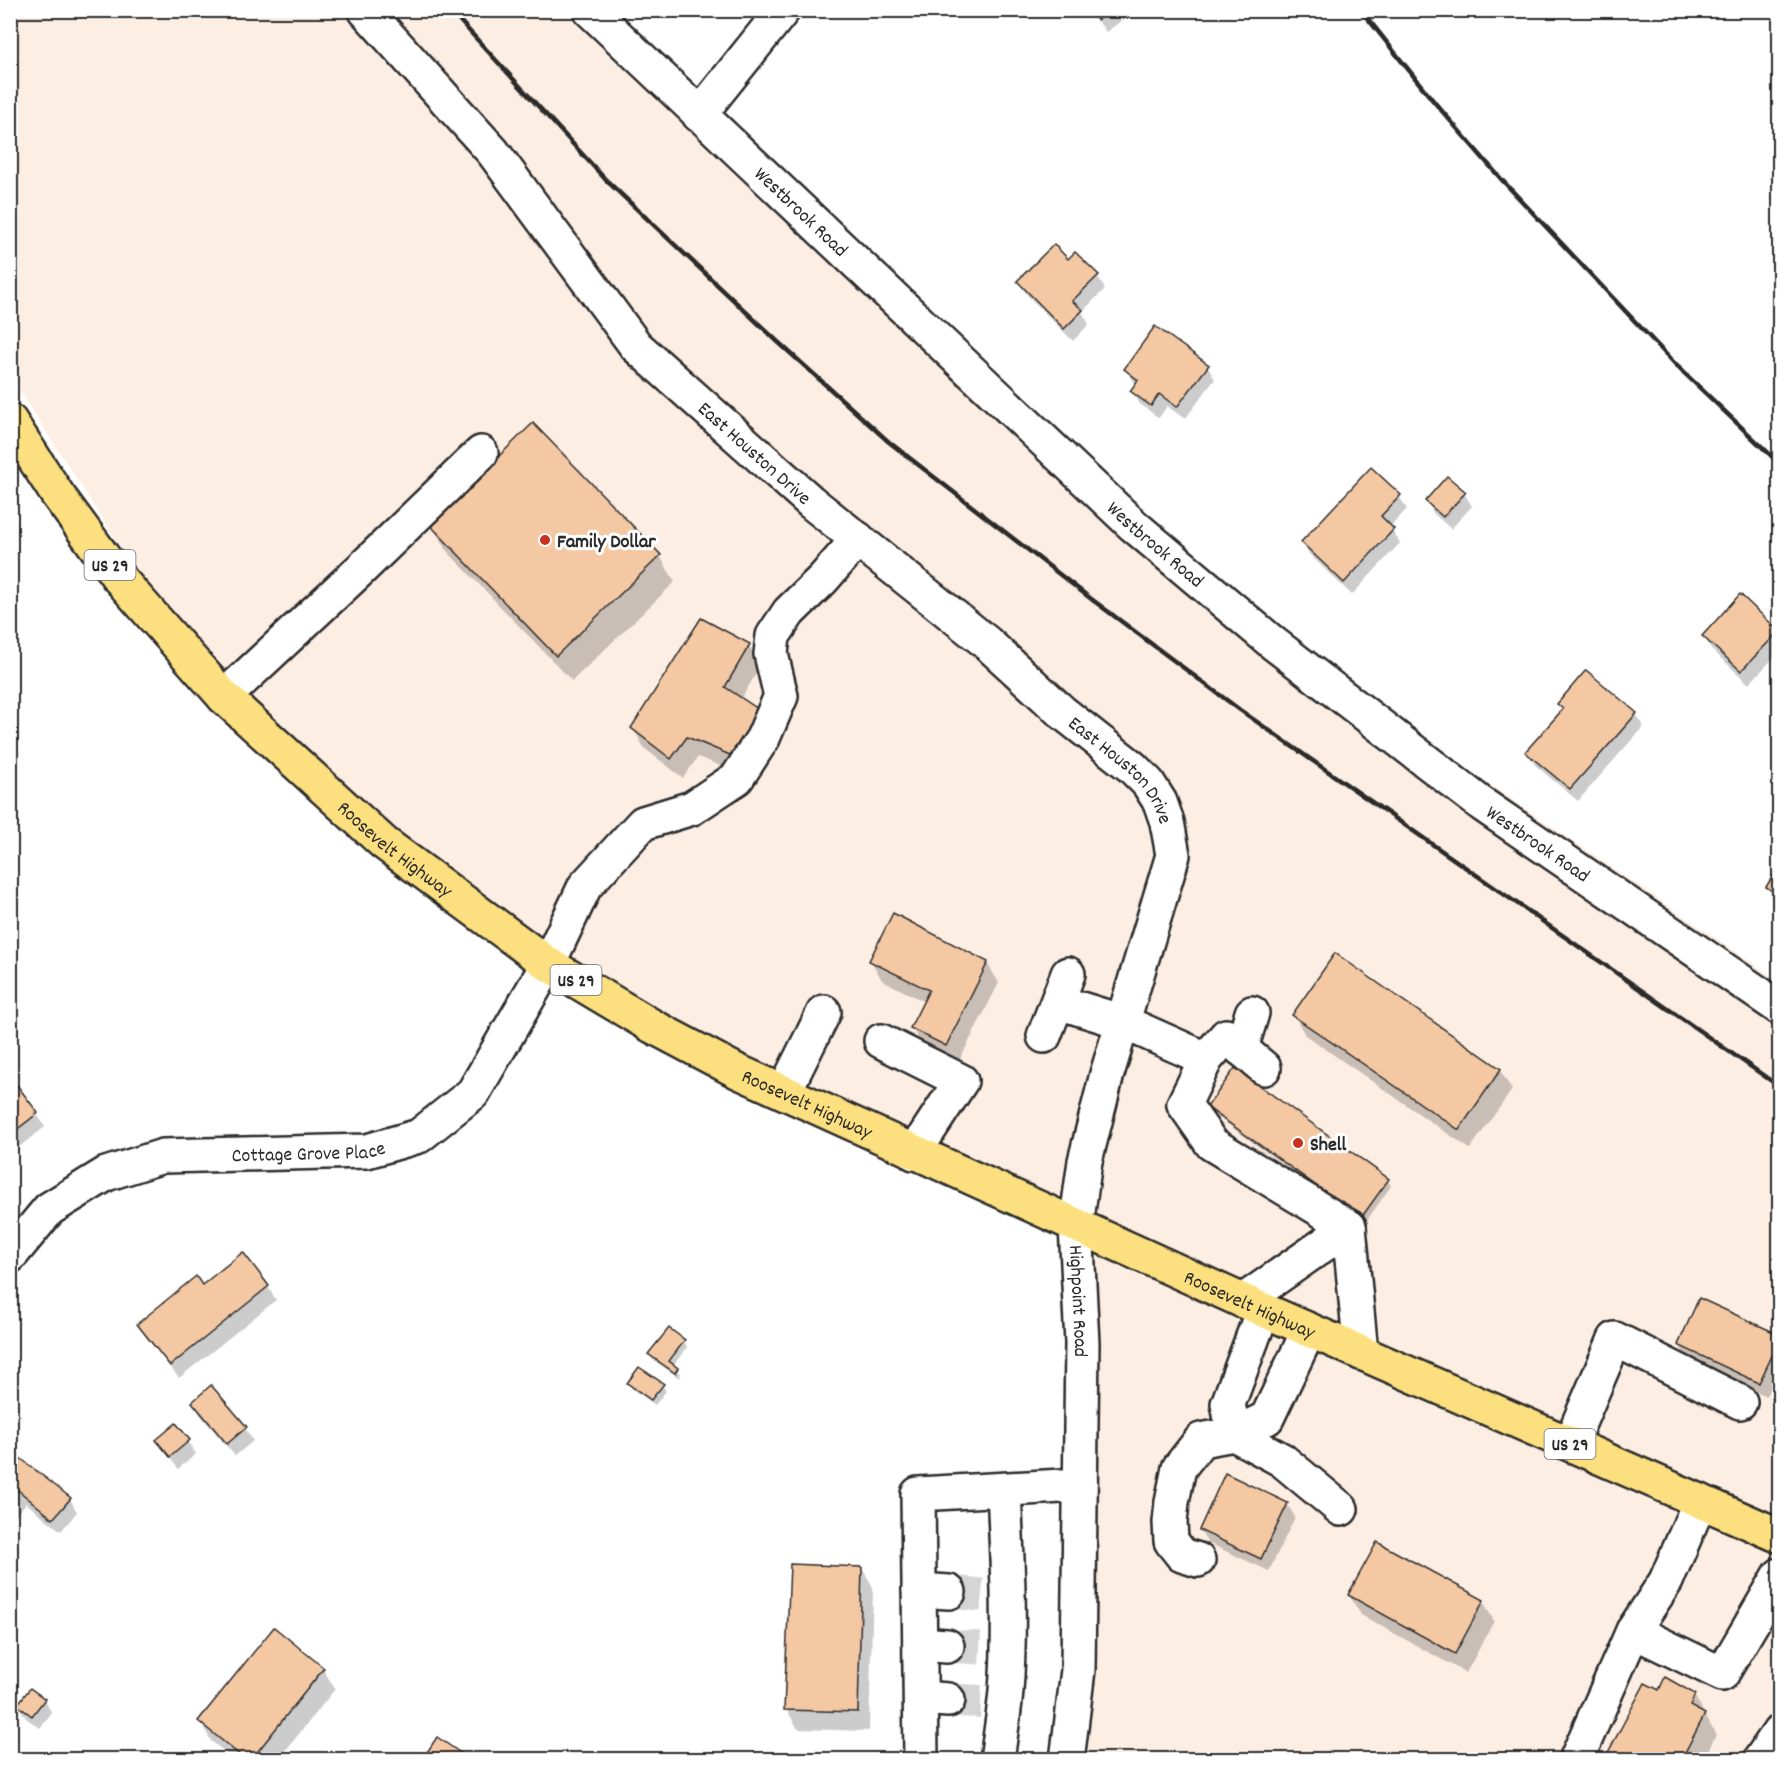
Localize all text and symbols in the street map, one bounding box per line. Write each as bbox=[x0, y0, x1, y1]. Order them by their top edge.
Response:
street label: Westbrook Road bbox=[747, 162, 853, 265]
street label: East Houston Drive bbox=[690, 396, 816, 513]
street label: Westbrook Road bbox=[1099, 496, 1209, 596]
place label: Family Dollar bbox=[557, 529, 656, 557]
marker: Family Dollar bbox=[538, 533, 552, 547]
road number: US 29 bbox=[84, 550, 136, 580]
street label: East Houston Drive bbox=[1061, 711, 1178, 828]
street label: Roosevelt Highway bbox=[330, 796, 458, 906]
street label: Westbrook Road bbox=[1479, 800, 1594, 891]
road number: US 29 bbox=[550, 965, 602, 995]
street label: Roosevelt Highway bbox=[736, 1064, 877, 1148]
place label: Shell bbox=[1310, 1132, 1347, 1160]
street label: Cottage Grove Place bbox=[231, 1135, 389, 1171]
marker: Shell bbox=[1291, 1136, 1305, 1150]
street label: Highpoint Road bbox=[1060, 1244, 1093, 1357]
street label: Roosevelt Highway bbox=[1179, 1265, 1320, 1348]
road number: US 29 bbox=[1544, 1429, 1596, 1459]

